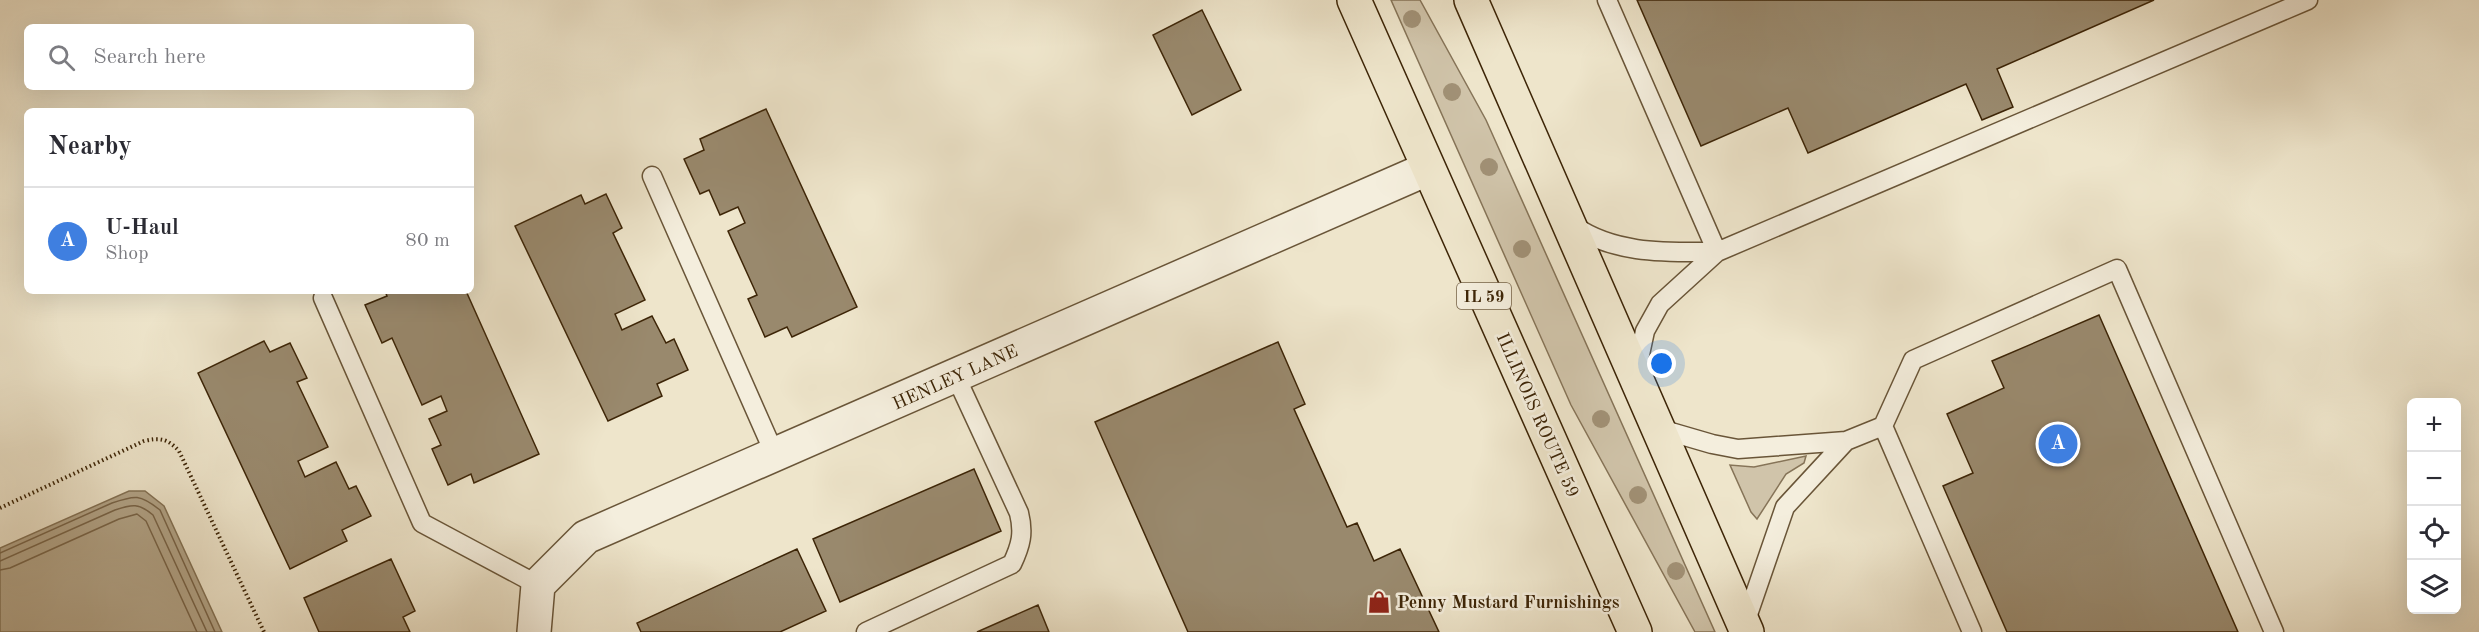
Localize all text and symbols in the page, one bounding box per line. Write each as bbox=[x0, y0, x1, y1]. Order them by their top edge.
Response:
search box bbox=[24, 24, 474, 90]
icon: search bbox=[45, 41, 78, 74]
text: Search here bbox=[93, 46, 206, 68]
text: Nearby bbox=[48, 134, 132, 160]
text: U-Haul bbox=[105, 217, 179, 239]
text: A bbox=[60, 231, 75, 251]
text: 80 m bbox=[405, 231, 450, 251]
text: Shop bbox=[105, 244, 149, 264]
road number: IL 59 bbox=[1457, 283, 1511, 309]
street label: ILLINOIS ROUTE 59 bbox=[1493, 330, 1582, 501]
street label: HENLEY LANE bbox=[890, 342, 1021, 414]
your location bbox=[1647, 349, 1676, 378]
map controls bbox=[2407, 398, 2461, 614]
button: + bbox=[2407, 398, 2461, 452]
pin: A bbox=[2038, 422, 2078, 466]
button: − bbox=[2407, 452, 2461, 506]
button: locate bbox=[2407, 506, 2461, 560]
button: layers bbox=[2407, 560, 2461, 614]
shop icon: Penny Mustard Furnishings bbox=[1366, 589, 1392, 615]
place label: Penny Mustard Furnishings bbox=[1397, 594, 1620, 612]

